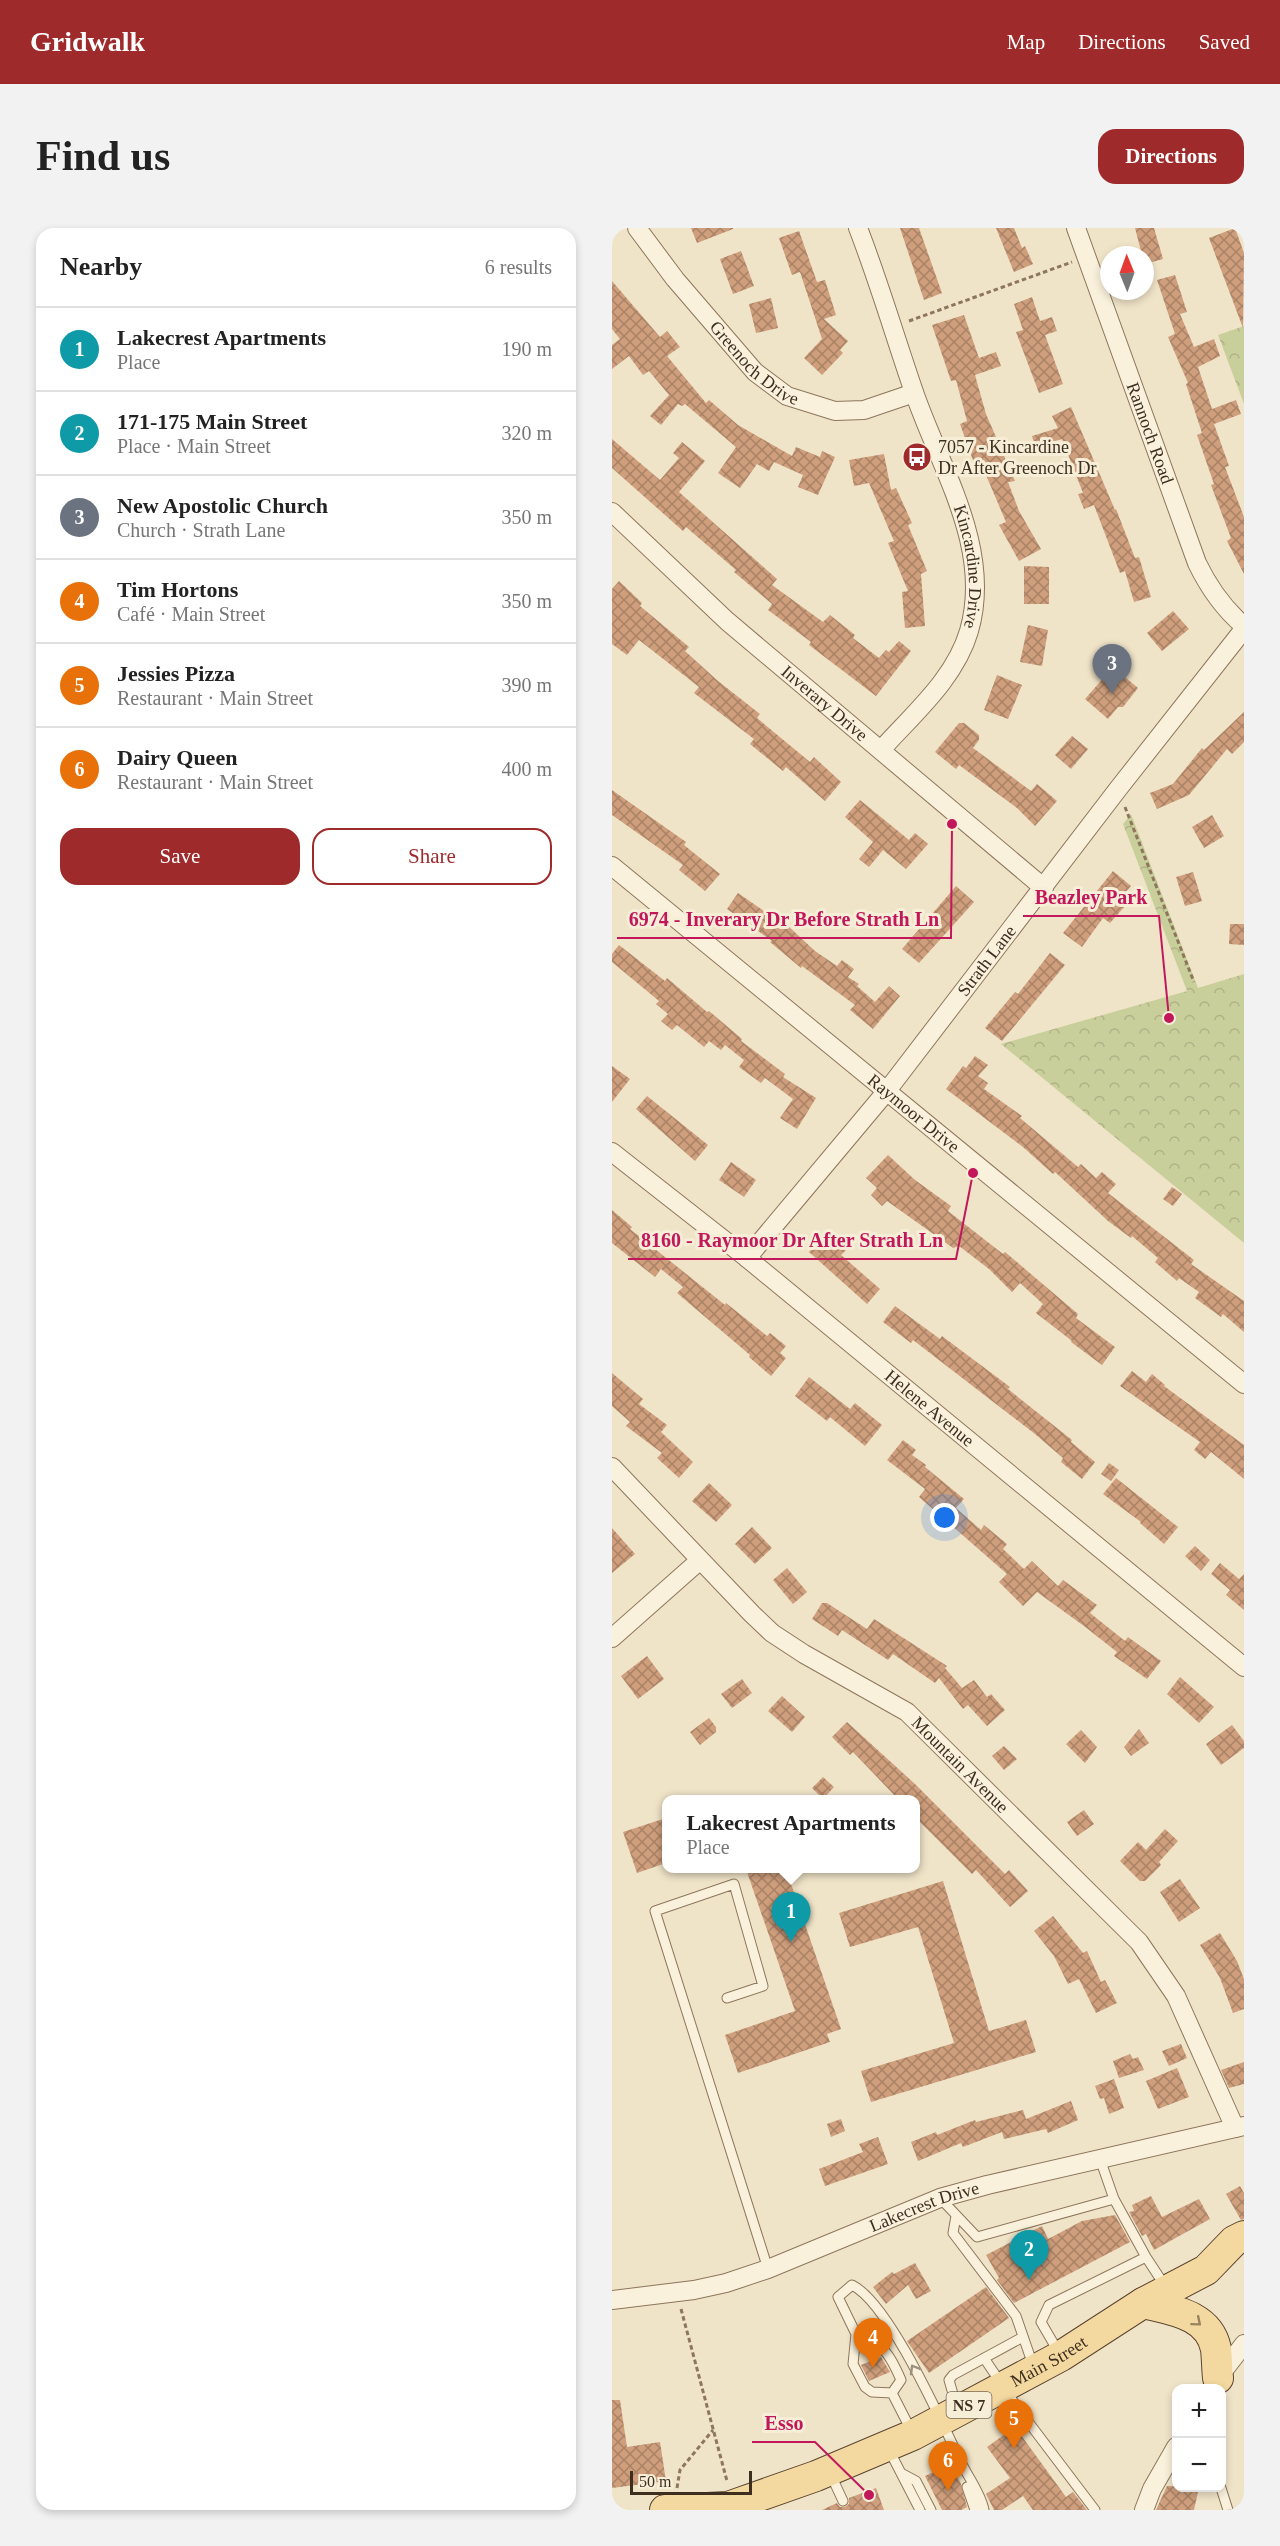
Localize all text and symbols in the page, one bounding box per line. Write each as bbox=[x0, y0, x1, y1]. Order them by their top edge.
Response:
text: Gridwalk bbox=[30, 26, 145, 57]
text: Map bbox=[1007, 30, 1045, 54]
text: Directions bbox=[1078, 30, 1166, 54]
text: Saved bbox=[1199, 30, 1250, 54]
button: Directions bbox=[1098, 129, 1244, 184]
text: Find us bbox=[36, 133, 170, 179]
north arrow bbox=[1100, 246, 1154, 300]
text: Nearby bbox=[60, 252, 142, 281]
text: 6 results bbox=[485, 256, 552, 278]
street label: Greenoch Drive bbox=[706, 317, 801, 409]
text: Lakecrest Apartments bbox=[117, 325, 326, 350]
text: 1 bbox=[75, 338, 85, 360]
text: 190 m bbox=[501, 338, 552, 360]
text: Place bbox=[117, 351, 160, 373]
street label: Rannoch Road bbox=[1123, 380, 1178, 487]
text: 171-175 Main Street bbox=[117, 409, 307, 434]
text: 2 bbox=[75, 422, 85, 444]
text: 320 m bbox=[501, 422, 552, 444]
text: Place · Main Street bbox=[117, 435, 271, 457]
place label: 7057 - Kincardine Dr After Greenoch Dr bbox=[938, 437, 1096, 478]
bus stop icon: 7057 - Kincardine Dr After Greenoch Dr bbox=[901, 441, 933, 473]
text: New Apostolic Church bbox=[117, 493, 328, 518]
street label: Kincardine Drive bbox=[950, 502, 985, 631]
text: 3 bbox=[75, 506, 85, 528]
text: 350 m bbox=[501, 506, 552, 528]
text: Church · Strath Lane bbox=[117, 519, 285, 541]
text: Tim Hortons bbox=[117, 577, 238, 602]
text: 4 bbox=[75, 590, 85, 612]
text: 350 m bbox=[501, 590, 552, 612]
text: Café · Main Street bbox=[117, 603, 265, 625]
pin: 3 bbox=[1092, 644, 1132, 694]
text: Jessies Pizza bbox=[117, 661, 235, 686]
street label: Inverary Drive bbox=[777, 661, 872, 745]
text: 5 bbox=[75, 674, 85, 696]
text: 390 m bbox=[501, 674, 552, 696]
text: Restaurant · Main Street bbox=[117, 687, 313, 709]
text: Dairy Queen bbox=[117, 745, 237, 770]
text: 6 bbox=[75, 758, 85, 780]
text: 400 m bbox=[501, 758, 552, 780]
text: Restaurant · Main Street bbox=[117, 771, 313, 793]
button: Save bbox=[60, 828, 300, 885]
button: Share bbox=[312, 828, 552, 885]
callout: Beazley Park bbox=[1023, 878, 1159, 916]
text: Beazley Park bbox=[1035, 886, 1148, 909]
callout: 6974 - Inverary Dr Before Strath Ln bbox=[617, 900, 951, 938]
text: 6974 - Inverary Dr Before Strath Ln bbox=[629, 908, 939, 931]
street label: Strath Lane bbox=[953, 921, 1020, 1000]
street label: Raymoor Drive bbox=[864, 1070, 963, 1157]
callout: 8160 - Raymoor Dr After Strath Ln bbox=[628, 1221, 956, 1259]
text: 8160 - Raymoor Dr After Strath Ln bbox=[641, 1229, 943, 1252]
street label: Helene Avenue bbox=[881, 1366, 978, 1451]
your location bbox=[930, 1503, 959, 1532]
street label: Mountain Avenue bbox=[908, 1713, 1013, 1817]
popup bbox=[662, 1795, 920, 1873]
text: Lakecrest Apartments bbox=[686, 1810, 896, 1835]
text: Place bbox=[686, 1836, 730, 1858]
pin: 1 bbox=[772, 1892, 810, 1942]
street label: Lakecrest Drive bbox=[866, 2178, 981, 2236]
pin: 2 bbox=[1010, 2230, 1048, 2280]
one-way arrow bbox=[1190, 2315, 1201, 2326]
pin: 4 bbox=[854, 2318, 892, 2368]
street label: Main Street bbox=[1007, 2332, 1091, 2391]
one-way arrow bbox=[910, 2365, 921, 2375]
map controls bbox=[1172, 2384, 1226, 2492]
button: + bbox=[1172, 2384, 1226, 2438]
road number: NS 7 bbox=[946, 2392, 992, 2418]
pin: 5 bbox=[994, 2400, 1034, 2449]
callout: Esso bbox=[752, 2404, 815, 2442]
text: Esso bbox=[765, 2412, 803, 2434]
button: − bbox=[1172, 2438, 1226, 2492]
pin: 6 bbox=[928, 2442, 968, 2491]
scale bar bbox=[630, 2468, 752, 2496]
text: 50 m bbox=[639, 2473, 671, 2490]

